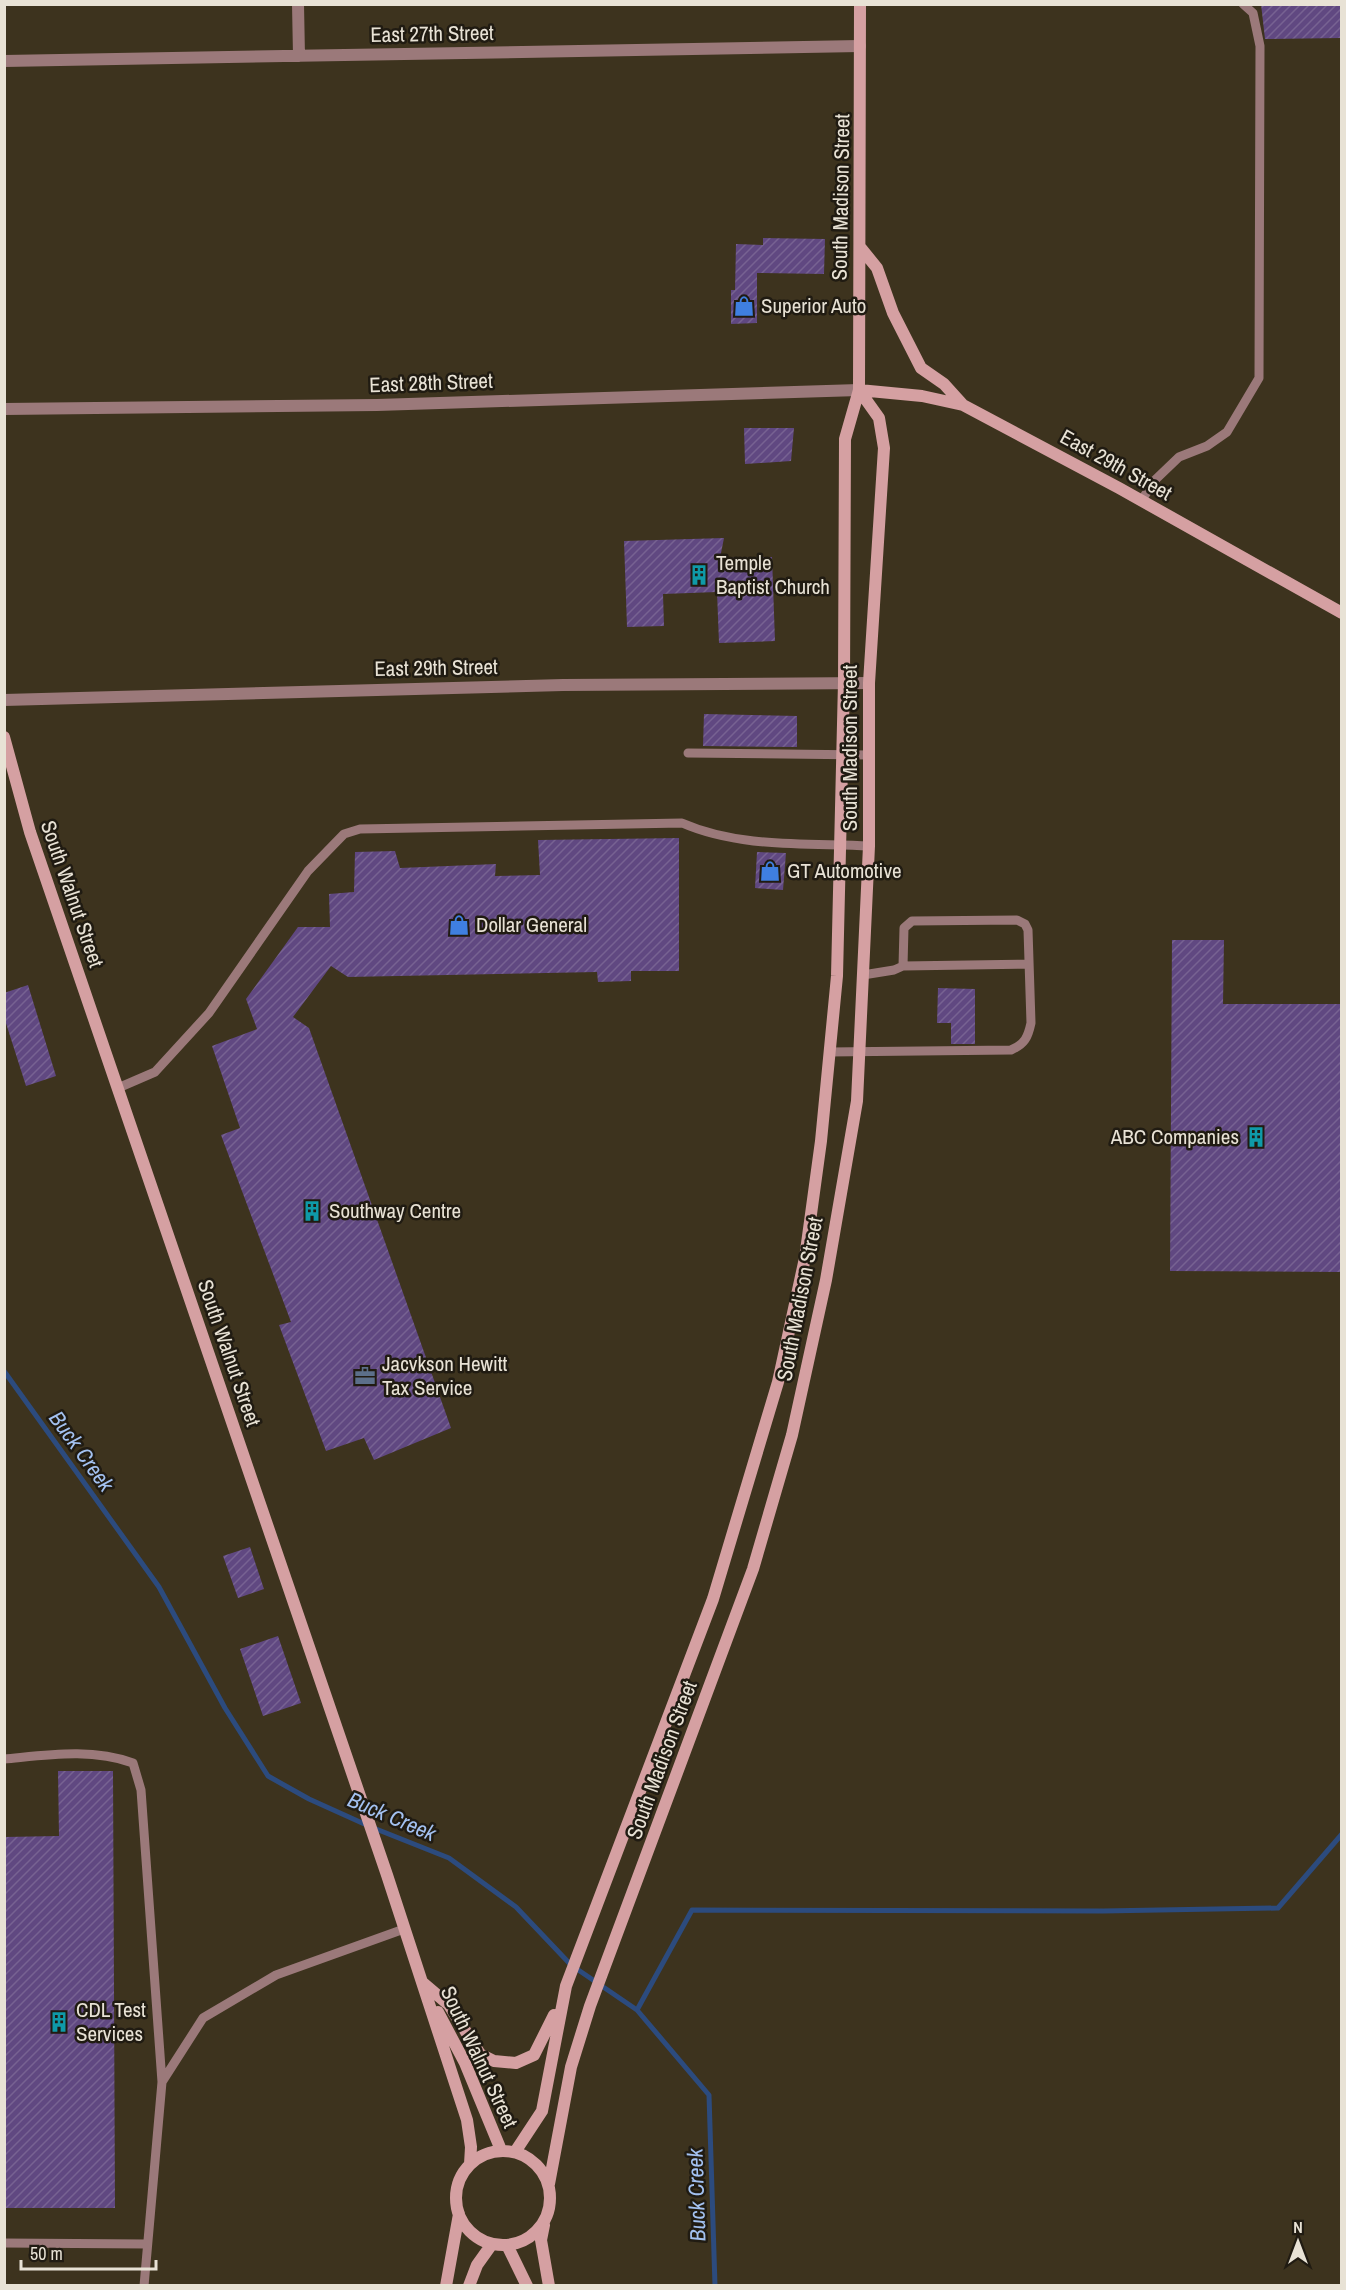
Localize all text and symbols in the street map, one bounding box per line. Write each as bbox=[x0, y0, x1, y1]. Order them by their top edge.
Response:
street label: East 27th Street bbox=[370, 18, 494, 49]
street label: South Madison Street bbox=[825, 113, 856, 281]
place label: Superior Auto bbox=[761, 291, 866, 320]
shop icon: Superior Auto bbox=[732, 294, 756, 318]
street label: East 28th Street bbox=[369, 366, 493, 399]
street label: East 29th Street bbox=[1055, 422, 1177, 507]
place label: Temple Baptist Church bbox=[716, 548, 830, 601]
building icon: Temple Baptist Church bbox=[687, 563, 711, 587]
street label: East 29th Street bbox=[374, 652, 498, 683]
street label: South Madison Street bbox=[835, 665, 864, 831]
street label: South Walnut Street bbox=[34, 817, 111, 971]
place label: GT Automotive bbox=[787, 856, 902, 885]
shop icon: GT Automotive bbox=[758, 859, 782, 883]
place label: Dollar General bbox=[476, 910, 587, 939]
shop icon: Dollar General bbox=[447, 913, 471, 937]
place label: ABC Companies bbox=[1110, 1122, 1239, 1151]
building icon: ABC Companies bbox=[1244, 1125, 1268, 1149]
place label: Southway Centre bbox=[329, 1196, 461, 1225]
building icon: Southway Centre bbox=[300, 1199, 324, 1223]
street label: South Madison Street bbox=[769, 1214, 830, 1383]
street label: South Walnut Street bbox=[191, 1276, 268, 1430]
place label: Jacvkson Hewitt Tax Service bbox=[382, 1349, 508, 1402]
office icon: Jacvkson Hewitt Tax Service bbox=[353, 1364, 377, 1388]
water label: Buck Creek bbox=[42, 1404, 122, 1498]
street label: South Madison Street bbox=[619, 1676, 704, 1843]
water label: Buck Creek bbox=[343, 1784, 442, 1848]
street label: South Walnut Street bbox=[434, 1981, 525, 2133]
place label: CDL Test Services bbox=[76, 1995, 146, 2048]
building icon: CDL Test Services bbox=[47, 2010, 71, 2034]
water label: Buck Creek bbox=[679, 2147, 713, 2242]
north arrow bbox=[1268, 2212, 1328, 2272]
text: N bbox=[1293, 2216, 1303, 2238]
scale bar bbox=[21, 2233, 156, 2271]
text: 50 m bbox=[30, 2241, 63, 2266]

